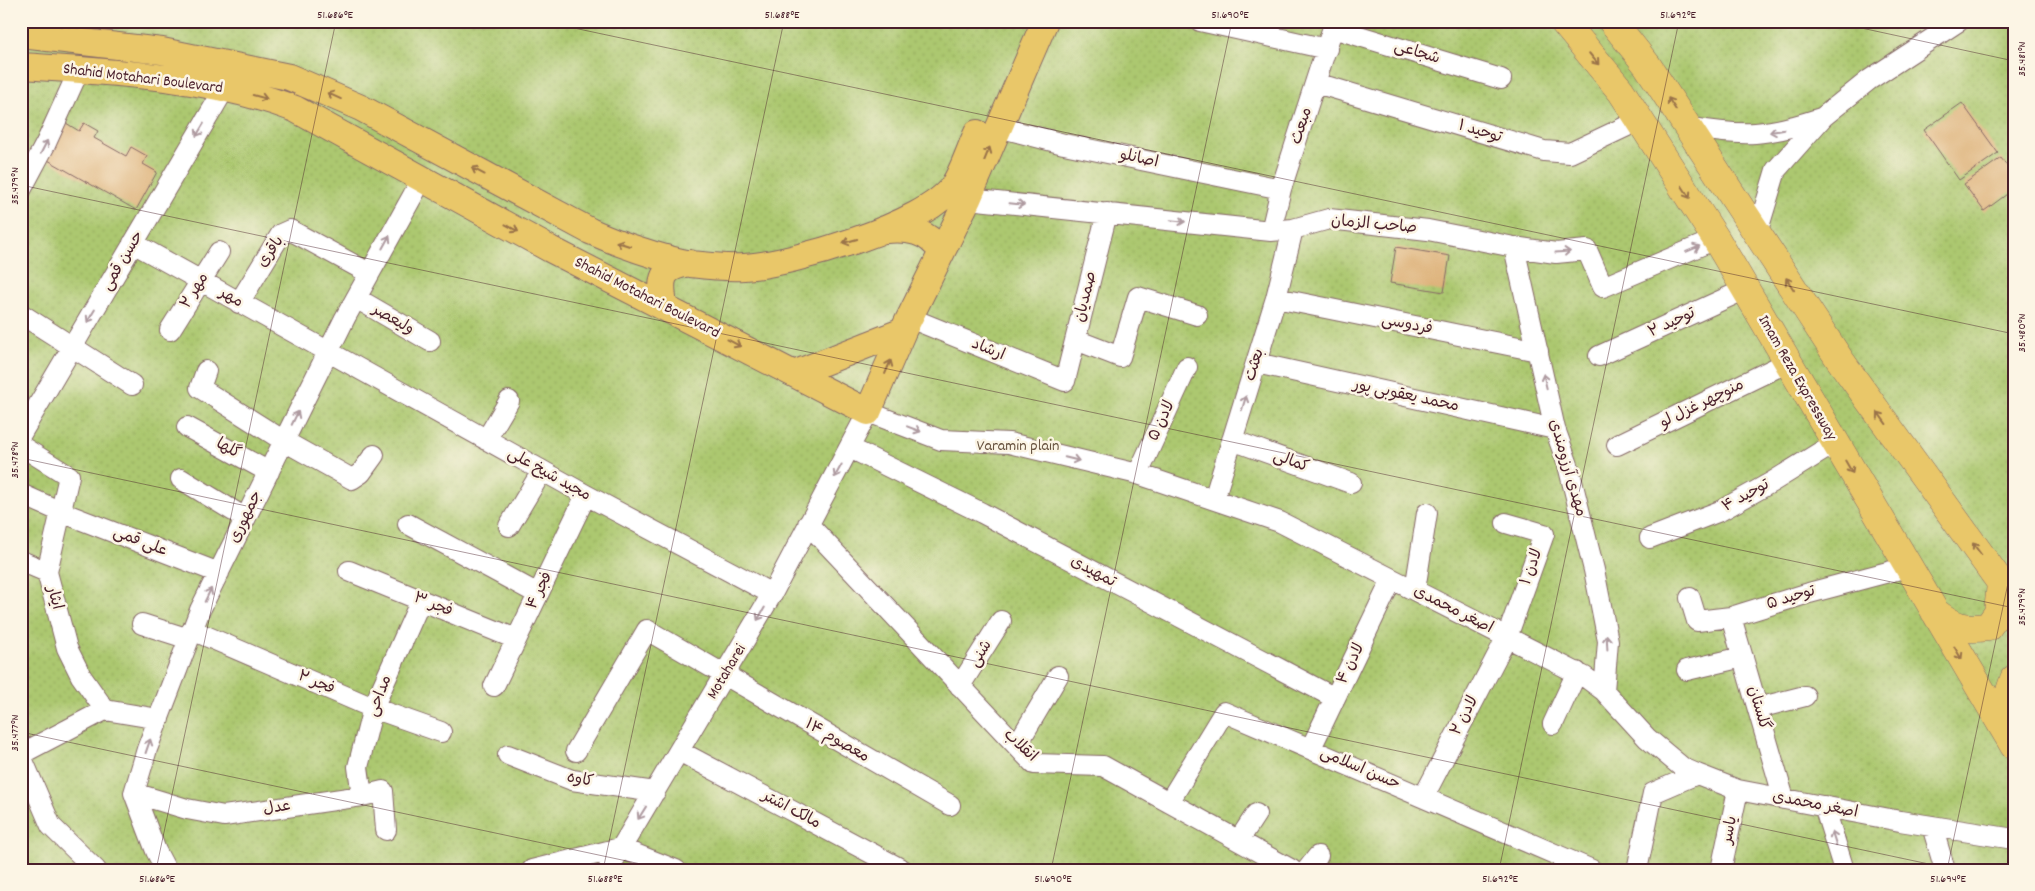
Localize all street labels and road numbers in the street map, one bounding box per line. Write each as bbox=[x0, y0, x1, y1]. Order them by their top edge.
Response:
street label: شجاعی bbox=[1391, 35, 1443, 71]
street label: Shahid Motahari Boulevard bbox=[62, 58, 224, 100]
street label: مبعث bbox=[1285, 105, 1319, 147]
street label: توحید ۱ bbox=[1455, 114, 1505, 150]
street label: اصانلو bbox=[1117, 143, 1160, 174]
street label: صاحب الزمان bbox=[1330, 210, 1418, 240]
street label: حسن قمی bbox=[96, 227, 150, 295]
street label: باقری bbox=[252, 231, 290, 273]
street label: Shahid Motahari Boulevard bbox=[570, 251, 724, 345]
street label: مهر ۲ bbox=[175, 268, 215, 314]
street label: صمدیان bbox=[1069, 269, 1103, 325]
street label: مهر bbox=[213, 281, 247, 314]
street label: ولیعصر bbox=[366, 298, 418, 341]
street label: توحید ۲ bbox=[1645, 302, 1700, 344]
street label: فردوسی bbox=[1379, 309, 1435, 341]
street label: Imam Reza Expressway bbox=[1752, 311, 1843, 445]
street label: ارشاد bbox=[968, 333, 1008, 367]
street label: بعثت bbox=[1239, 346, 1271, 384]
street label: محمد یعقوبی پور bbox=[1349, 373, 1461, 418]
street label: منوچهر غزل لو bbox=[1655, 374, 1748, 435]
street label: لادن ۵ bbox=[1143, 397, 1181, 445]
street label: مهدی آرزومندی bbox=[1542, 417, 1592, 519]
street label: گلها bbox=[211, 433, 245, 465]
street label: مجید شیخ علی bbox=[503, 443, 595, 507]
street label: کمالی bbox=[1270, 445, 1312, 479]
street label: توحید ۴ bbox=[1718, 473, 1774, 518]
street label: جمهوری bbox=[223, 487, 269, 547]
street label: علی قمی bbox=[110, 521, 170, 563]
street label: لادن ۱ bbox=[1515, 546, 1549, 588]
street label: تمهیدی bbox=[1066, 550, 1120, 594]
street label: فجر ۴ bbox=[521, 568, 559, 614]
street label: اصغر محمدی bbox=[1409, 580, 1497, 640]
street label: توحید ۵ bbox=[1764, 580, 1819, 616]
street label: ایثار bbox=[39, 582, 68, 612]
street label: فجر ۳ bbox=[410, 587, 456, 623]
street label: شنی bbox=[964, 636, 998, 672]
street label: لادن ۴ bbox=[1331, 639, 1371, 689]
street label: Motaharei bbox=[702, 640, 753, 704]
street label: فجر ۲ bbox=[294, 665, 338, 701]
street label: مداحی bbox=[362, 672, 398, 720]
street label: گلستان bbox=[1741, 683, 1775, 733]
street label: لادن ۲ bbox=[1445, 692, 1485, 740]
street label: ۱۴ معصوم bbox=[800, 713, 874, 769]
street label: انقلاب bbox=[998, 724, 1042, 768]
street label: حسن اسلامی bbox=[1316, 742, 1404, 796]
street label: کاوه bbox=[565, 766, 595, 794]
street label: مالک اشتر bbox=[756, 784, 825, 835]
street label: اصغر محمدی bbox=[1770, 785, 1860, 825]
street label: عدل bbox=[262, 795, 292, 821]
street label: یاسر bbox=[1716, 814, 1744, 848]

